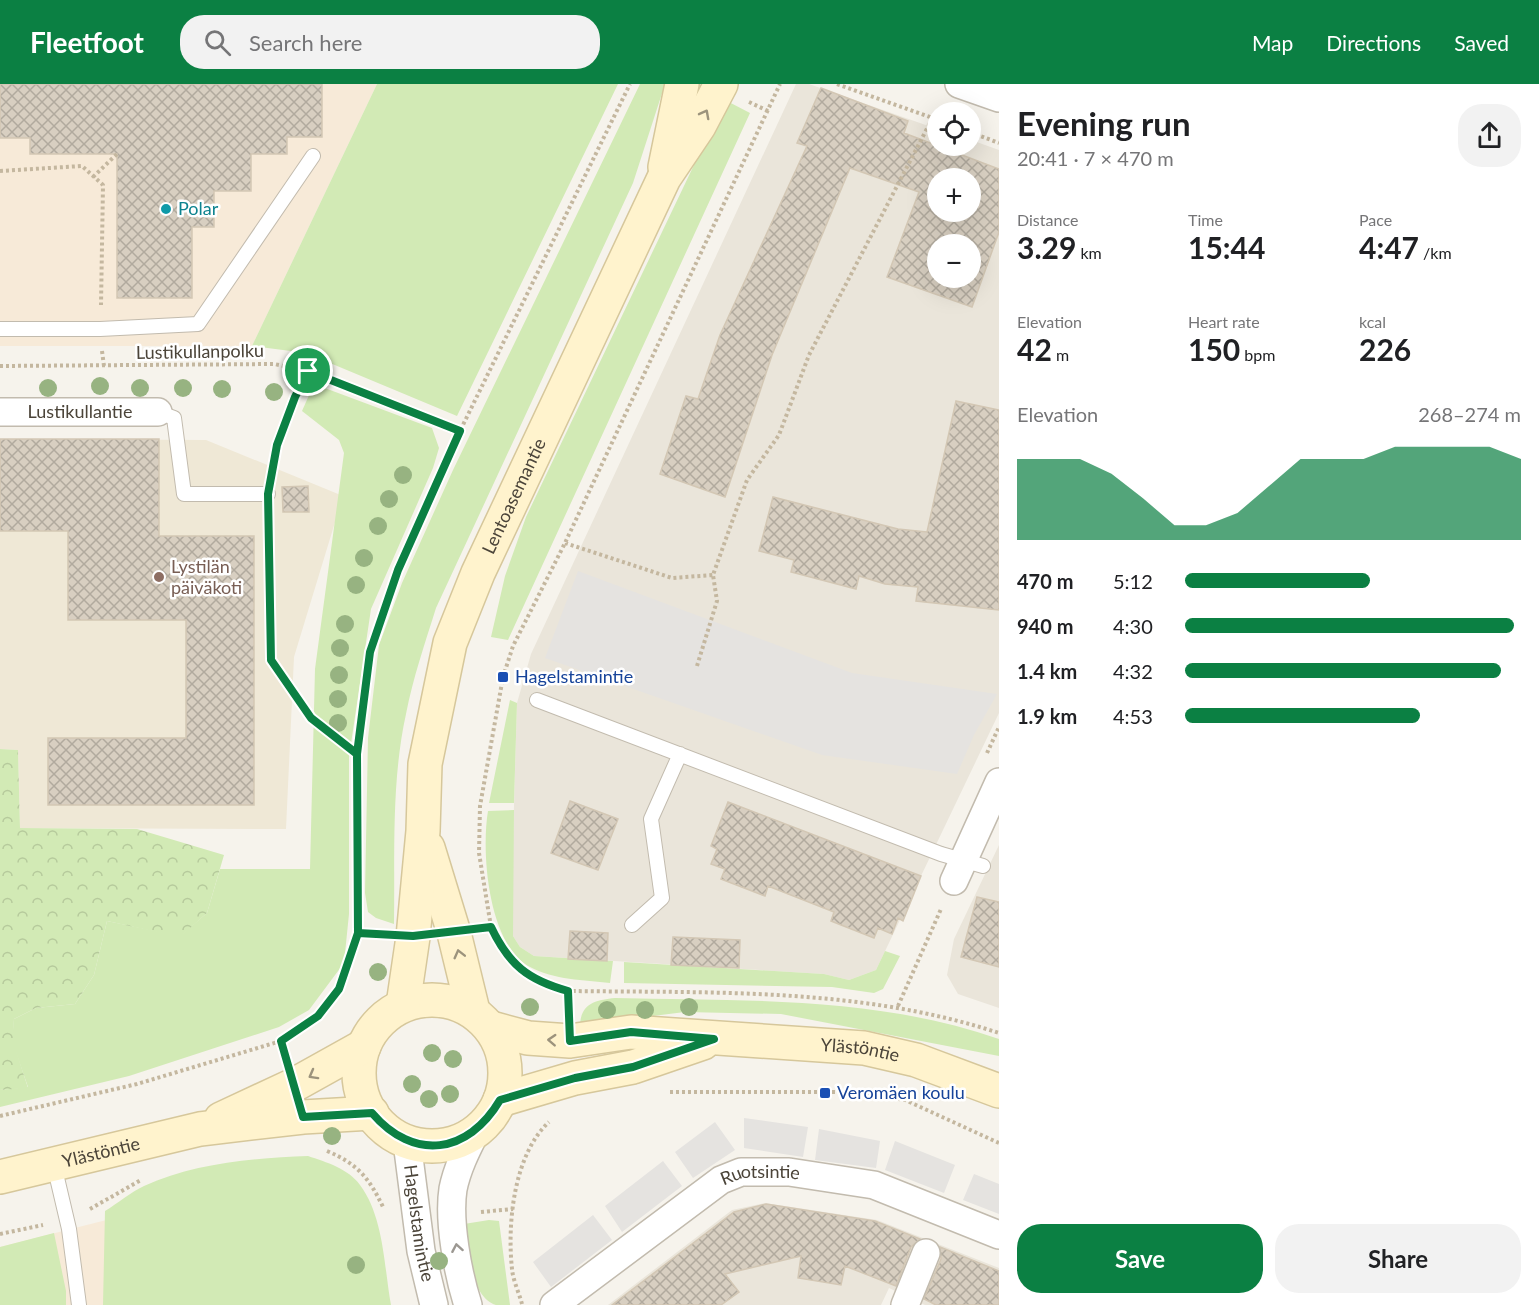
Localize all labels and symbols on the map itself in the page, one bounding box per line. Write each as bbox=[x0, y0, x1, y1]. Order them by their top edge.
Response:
one-way arrow bbox=[698, 110, 709, 120]
place label: Polar bbox=[178, 197, 219, 219]
marker: Polar bbox=[159, 202, 173, 216]
street label: Lustikullanpolku bbox=[136, 339, 264, 363]
pin bbox=[282, 345, 333, 396]
street label: Lustikullantie bbox=[28, 400, 132, 422]
street label: Lentoasemantie bbox=[477, 434, 550, 557]
place label: Lystilän päiväkoti bbox=[171, 555, 242, 598]
marker: Lystilän päiväkoti bbox=[152, 570, 166, 584]
place label: Hagelstamintie bbox=[515, 665, 633, 687]
marker: Hagelstamintie bbox=[496, 670, 510, 684]
one-way arrow bbox=[453, 950, 466, 960]
one-way arrow bbox=[547, 1033, 556, 1046]
street label: Ylästöntie bbox=[820, 1033, 902, 1066]
one-way arrow bbox=[308, 1068, 319, 1079]
place label: Veromäen koulu bbox=[837, 1081, 965, 1103]
marker: Veromäen koulu bbox=[818, 1086, 832, 1100]
street label: Ylästöntie bbox=[60, 1132, 142, 1172]
street label: Ruotsintie bbox=[717, 1160, 802, 1189]
street label: Hagelstamintie bbox=[400, 1163, 440, 1284]
one-way arrow bbox=[451, 1243, 463, 1252]

